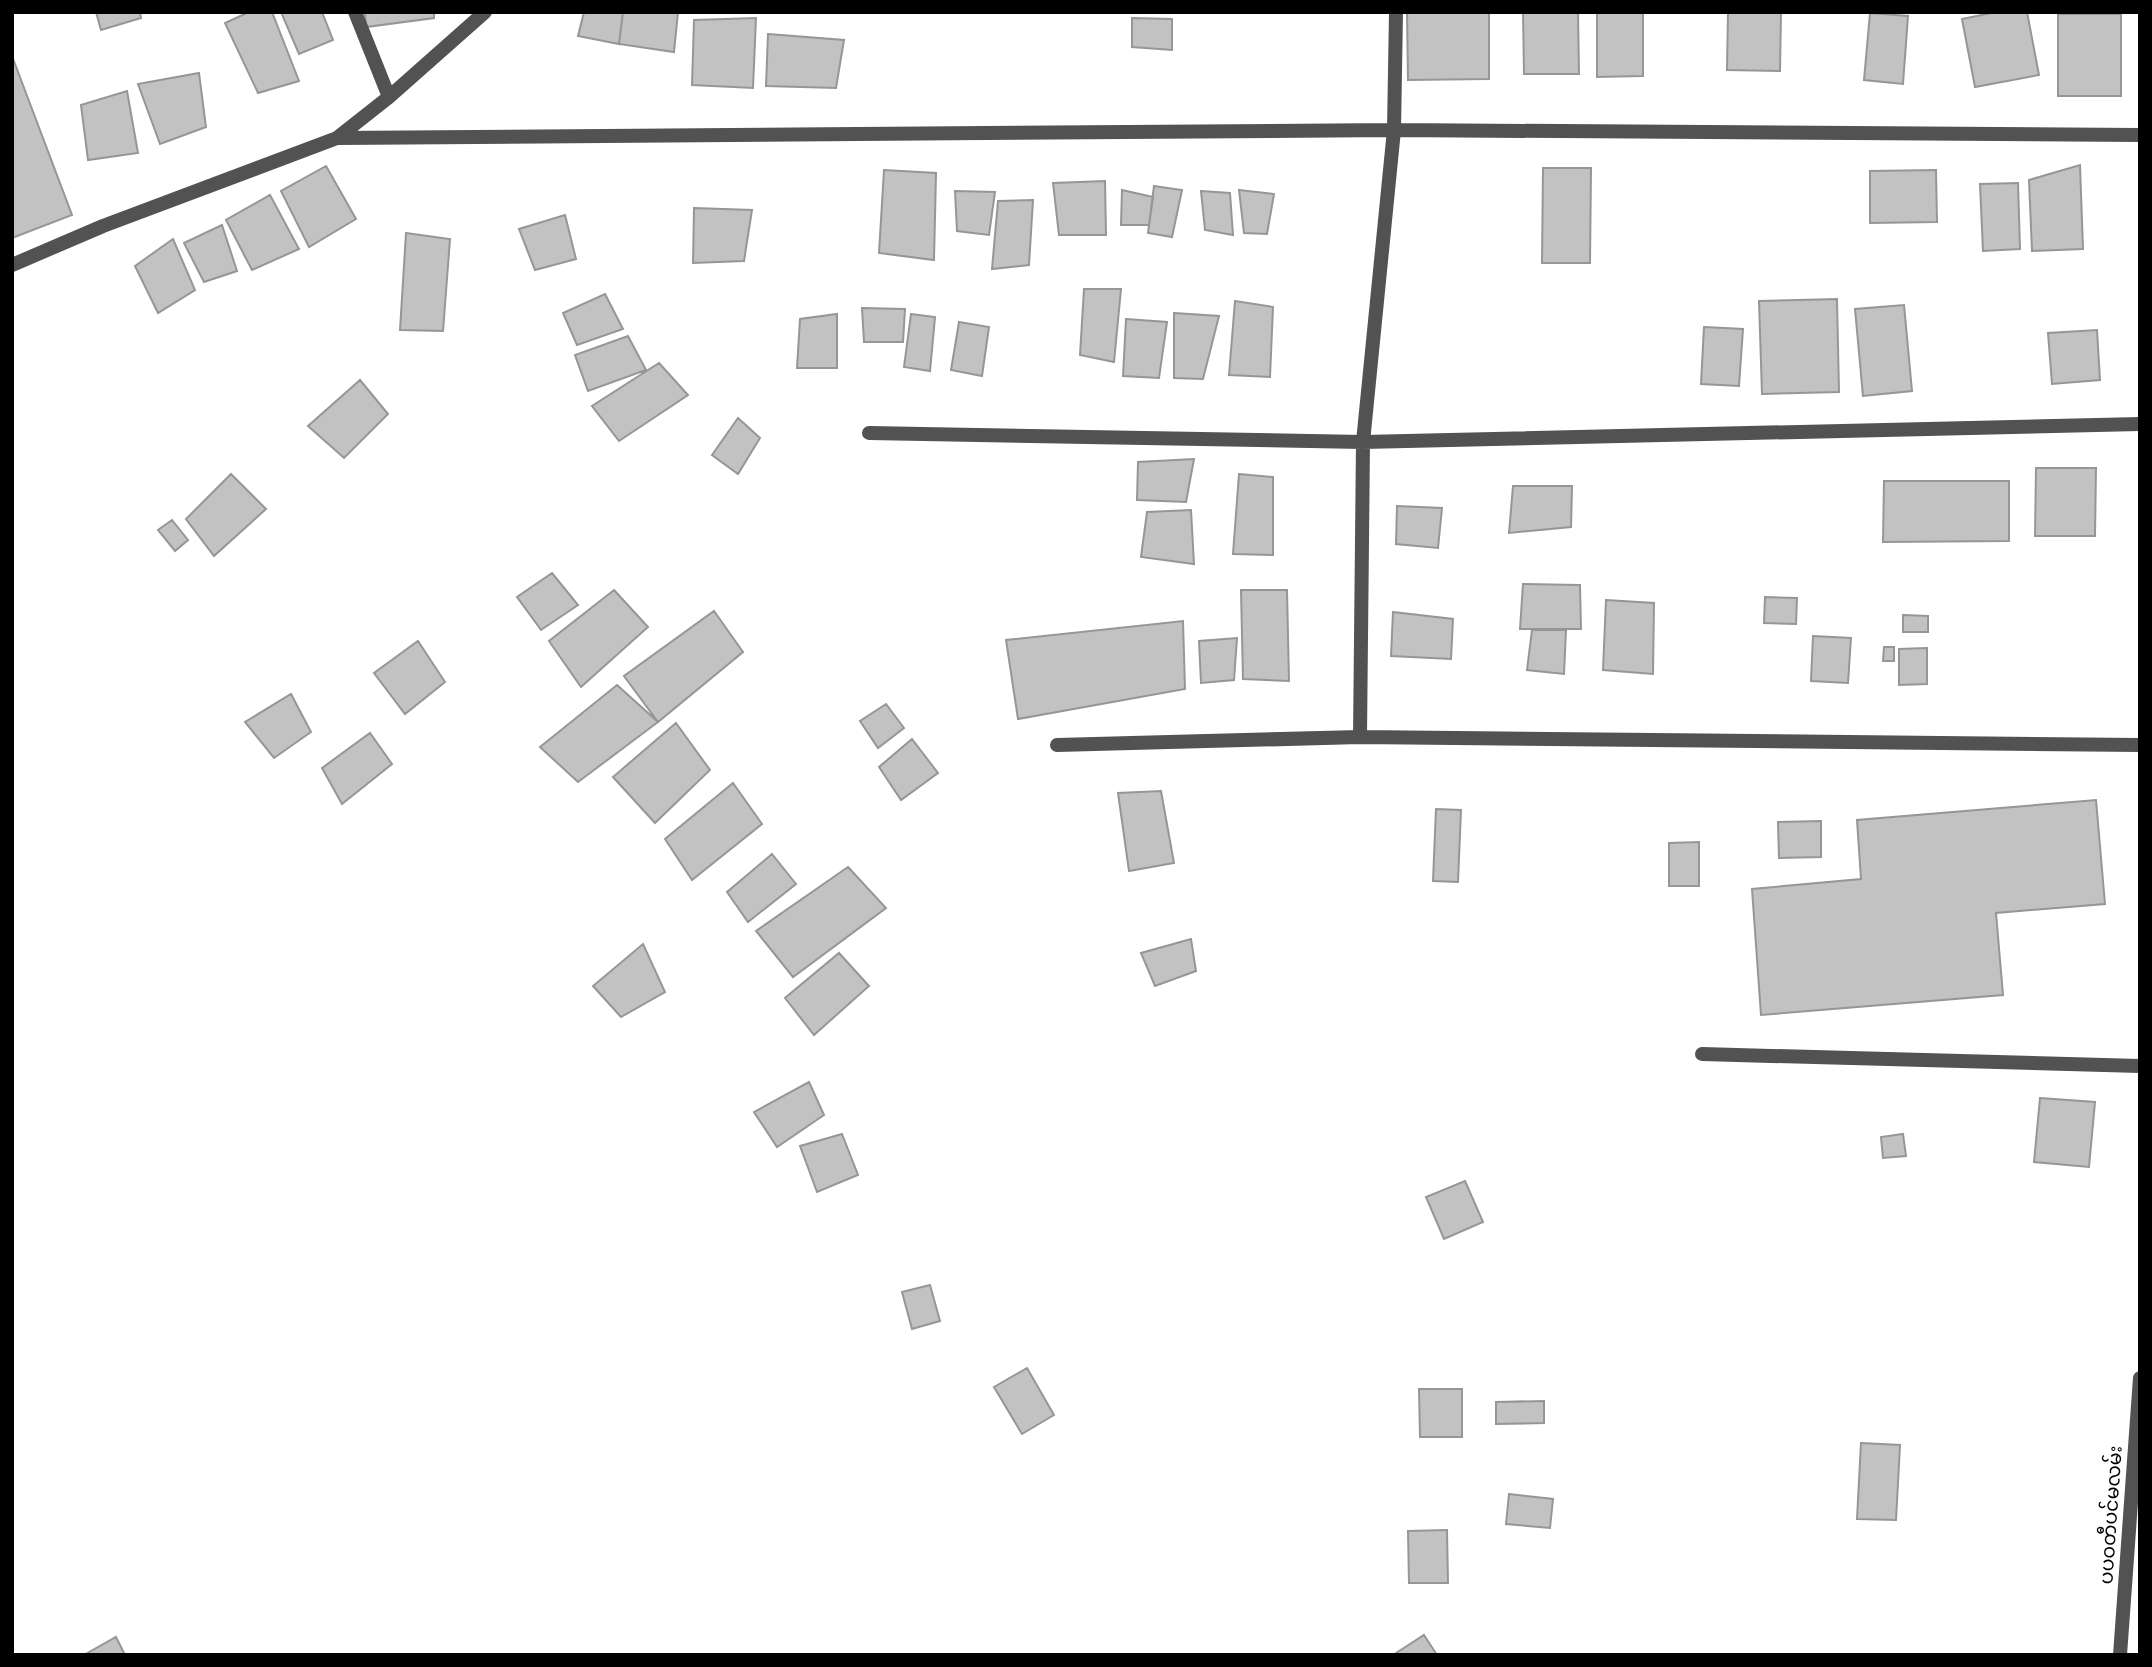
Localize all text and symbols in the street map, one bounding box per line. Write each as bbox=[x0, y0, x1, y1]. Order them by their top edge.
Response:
street label: ပပဝတီပင်မလမ်း bbox=[2091, 1445, 2127, 1585]

